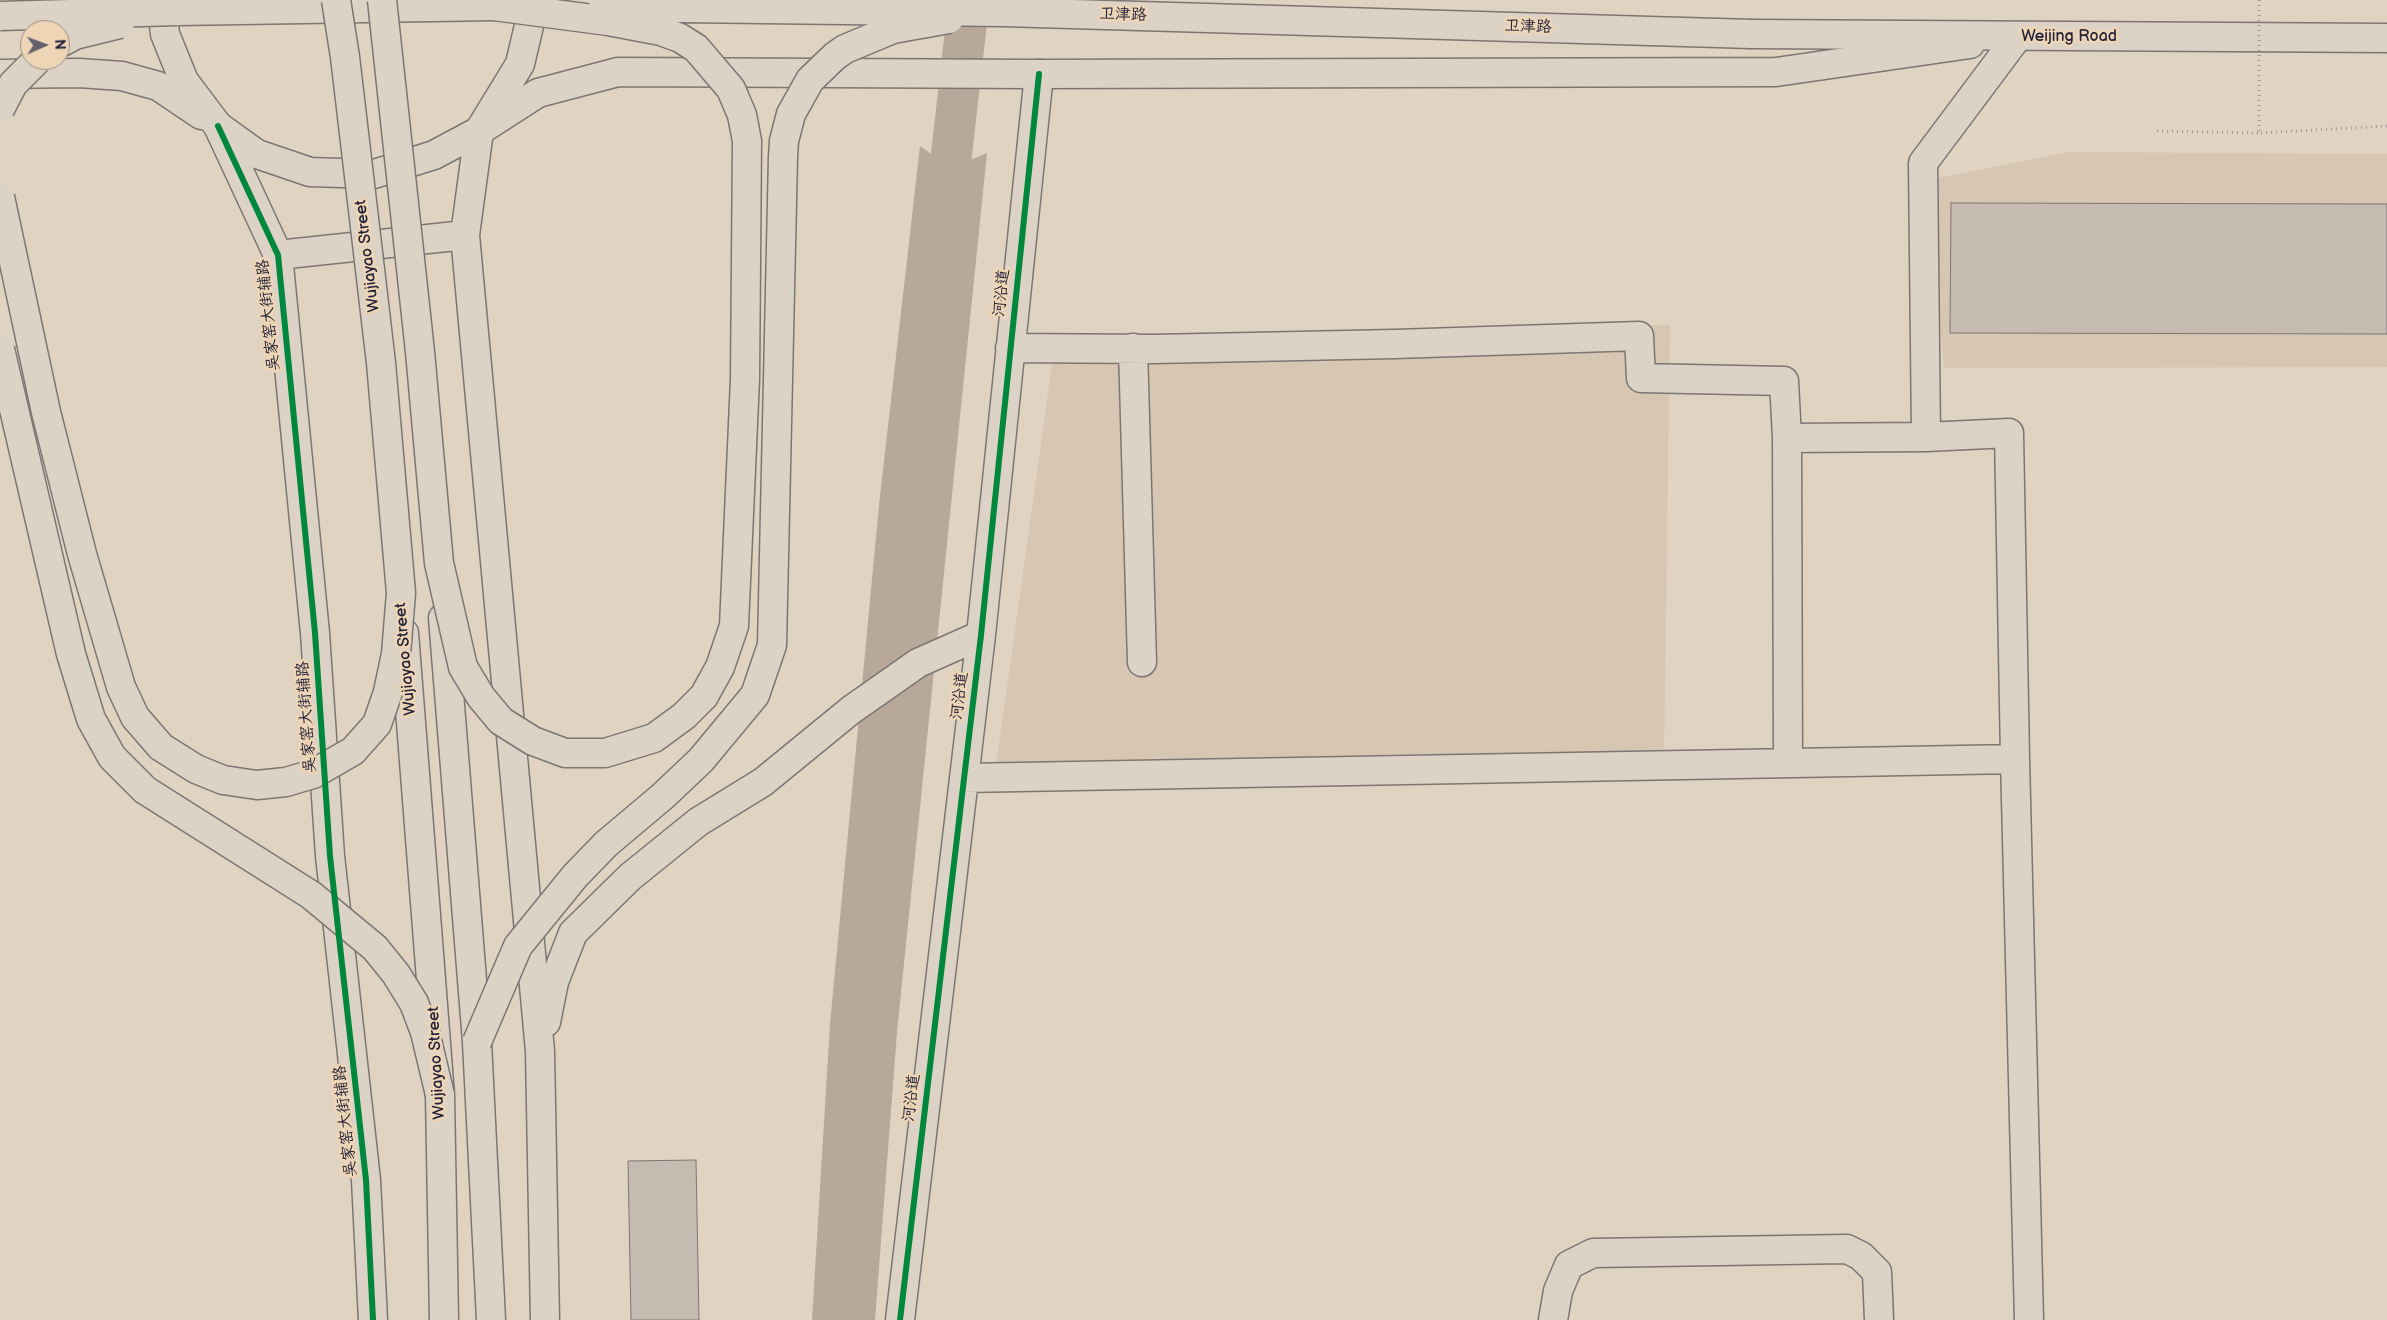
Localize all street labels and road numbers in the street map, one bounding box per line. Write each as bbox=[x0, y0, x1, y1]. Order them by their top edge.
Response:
street label: 卫津路 bbox=[1099, 5, 1147, 25]
street label: 卫津路 bbox=[1504, 17, 1552, 37]
street label: Weijing Road bbox=[2021, 27, 2117, 47]
street label: Wujiayao Street bbox=[352, 199, 384, 313]
street label: 吴家窑大街辅路 bbox=[254, 258, 284, 372]
street label: 河沿道 bbox=[990, 268, 1014, 318]
street label: Wujiayao Street bbox=[392, 602, 420, 716]
street label: 吴家窑大街辅路 bbox=[294, 660, 320, 774]
street label: 河沿道 bbox=[948, 671, 972, 721]
street label: Wujiayao Street bbox=[424, 1006, 450, 1120]
street label: 吴家窑大街辅路 bbox=[331, 1064, 361, 1178]
street label: 河沿道 bbox=[900, 1073, 924, 1123]

